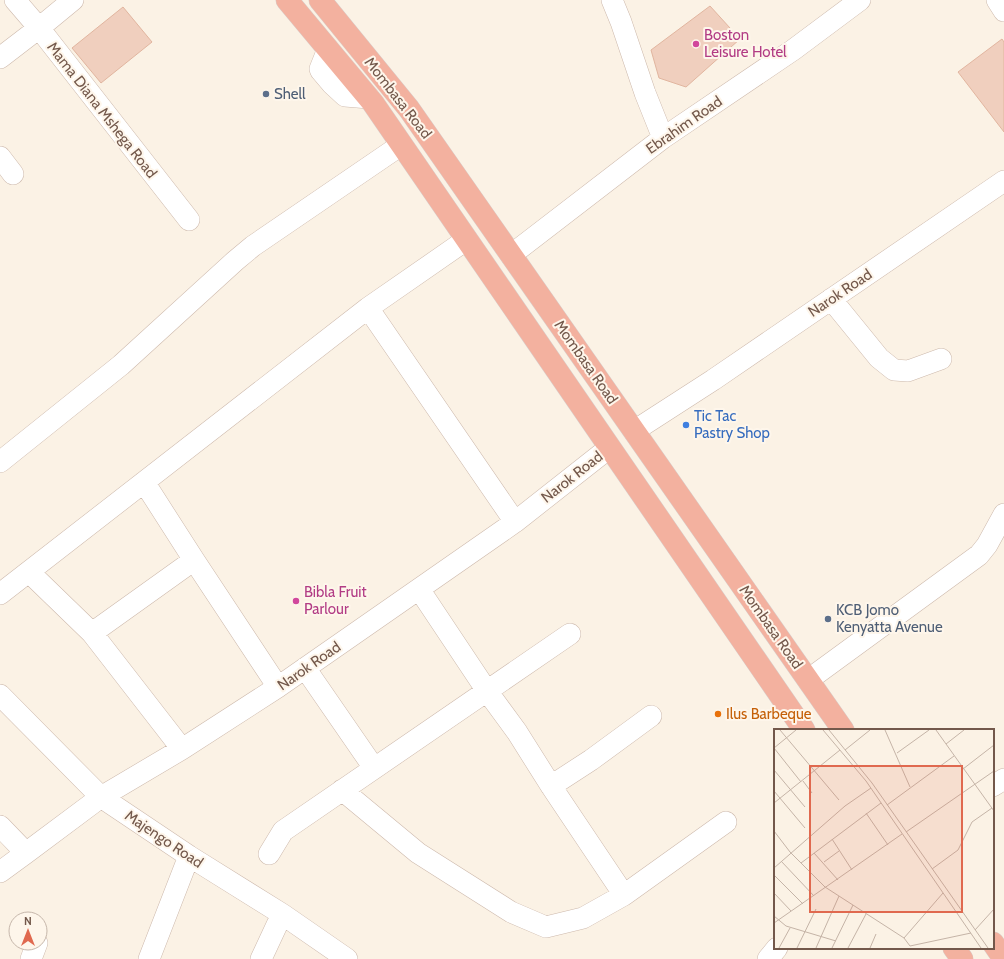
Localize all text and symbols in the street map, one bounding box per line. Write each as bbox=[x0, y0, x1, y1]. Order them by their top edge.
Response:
place label: Boston Leisure Hotel bbox=[704, 26, 787, 61]
street label: Mama Diana Mshega Road bbox=[43, 38, 161, 182]
marker: Boston Leisure Hotel bbox=[691, 39, 701, 49]
street label: Mombasa Road bbox=[361, 54, 435, 142]
place label: Shell bbox=[274, 85, 306, 103]
marker: Shell bbox=[261, 89, 271, 99]
street label: Ebrahim Road bbox=[642, 92, 726, 158]
street label: Narok Road bbox=[805, 265, 875, 321]
street label: Mombasa Road bbox=[550, 317, 622, 407]
place label: Tic Tac Pastry Shop bbox=[694, 407, 770, 442]
marker: Tic Tac Pastry Shop bbox=[681, 420, 691, 430]
street label: Narok Road bbox=[538, 447, 606, 507]
street label: Mombasa Road bbox=[735, 582, 807, 672]
place label: Bibla Fruit Parlour bbox=[304, 583, 367, 618]
marker: Bibla Fruit Parlour bbox=[291, 596, 301, 606]
place label: KCB Jomo Kenyatta Avenue bbox=[836, 601, 943, 636]
marker: KCB Jomo Kenyatta Avenue bbox=[823, 614, 833, 624]
street label: Narok Road bbox=[274, 638, 344, 694]
place label: Ilus Barbeque bbox=[726, 705, 812, 723]
marker: Ilus Barbeque bbox=[713, 709, 723, 719]
inset map bbox=[774, 729, 994, 949]
street label: Majengo Road bbox=[122, 806, 206, 872]
north arrow bbox=[8, 911, 48, 951]
text: N bbox=[24, 914, 32, 928]

